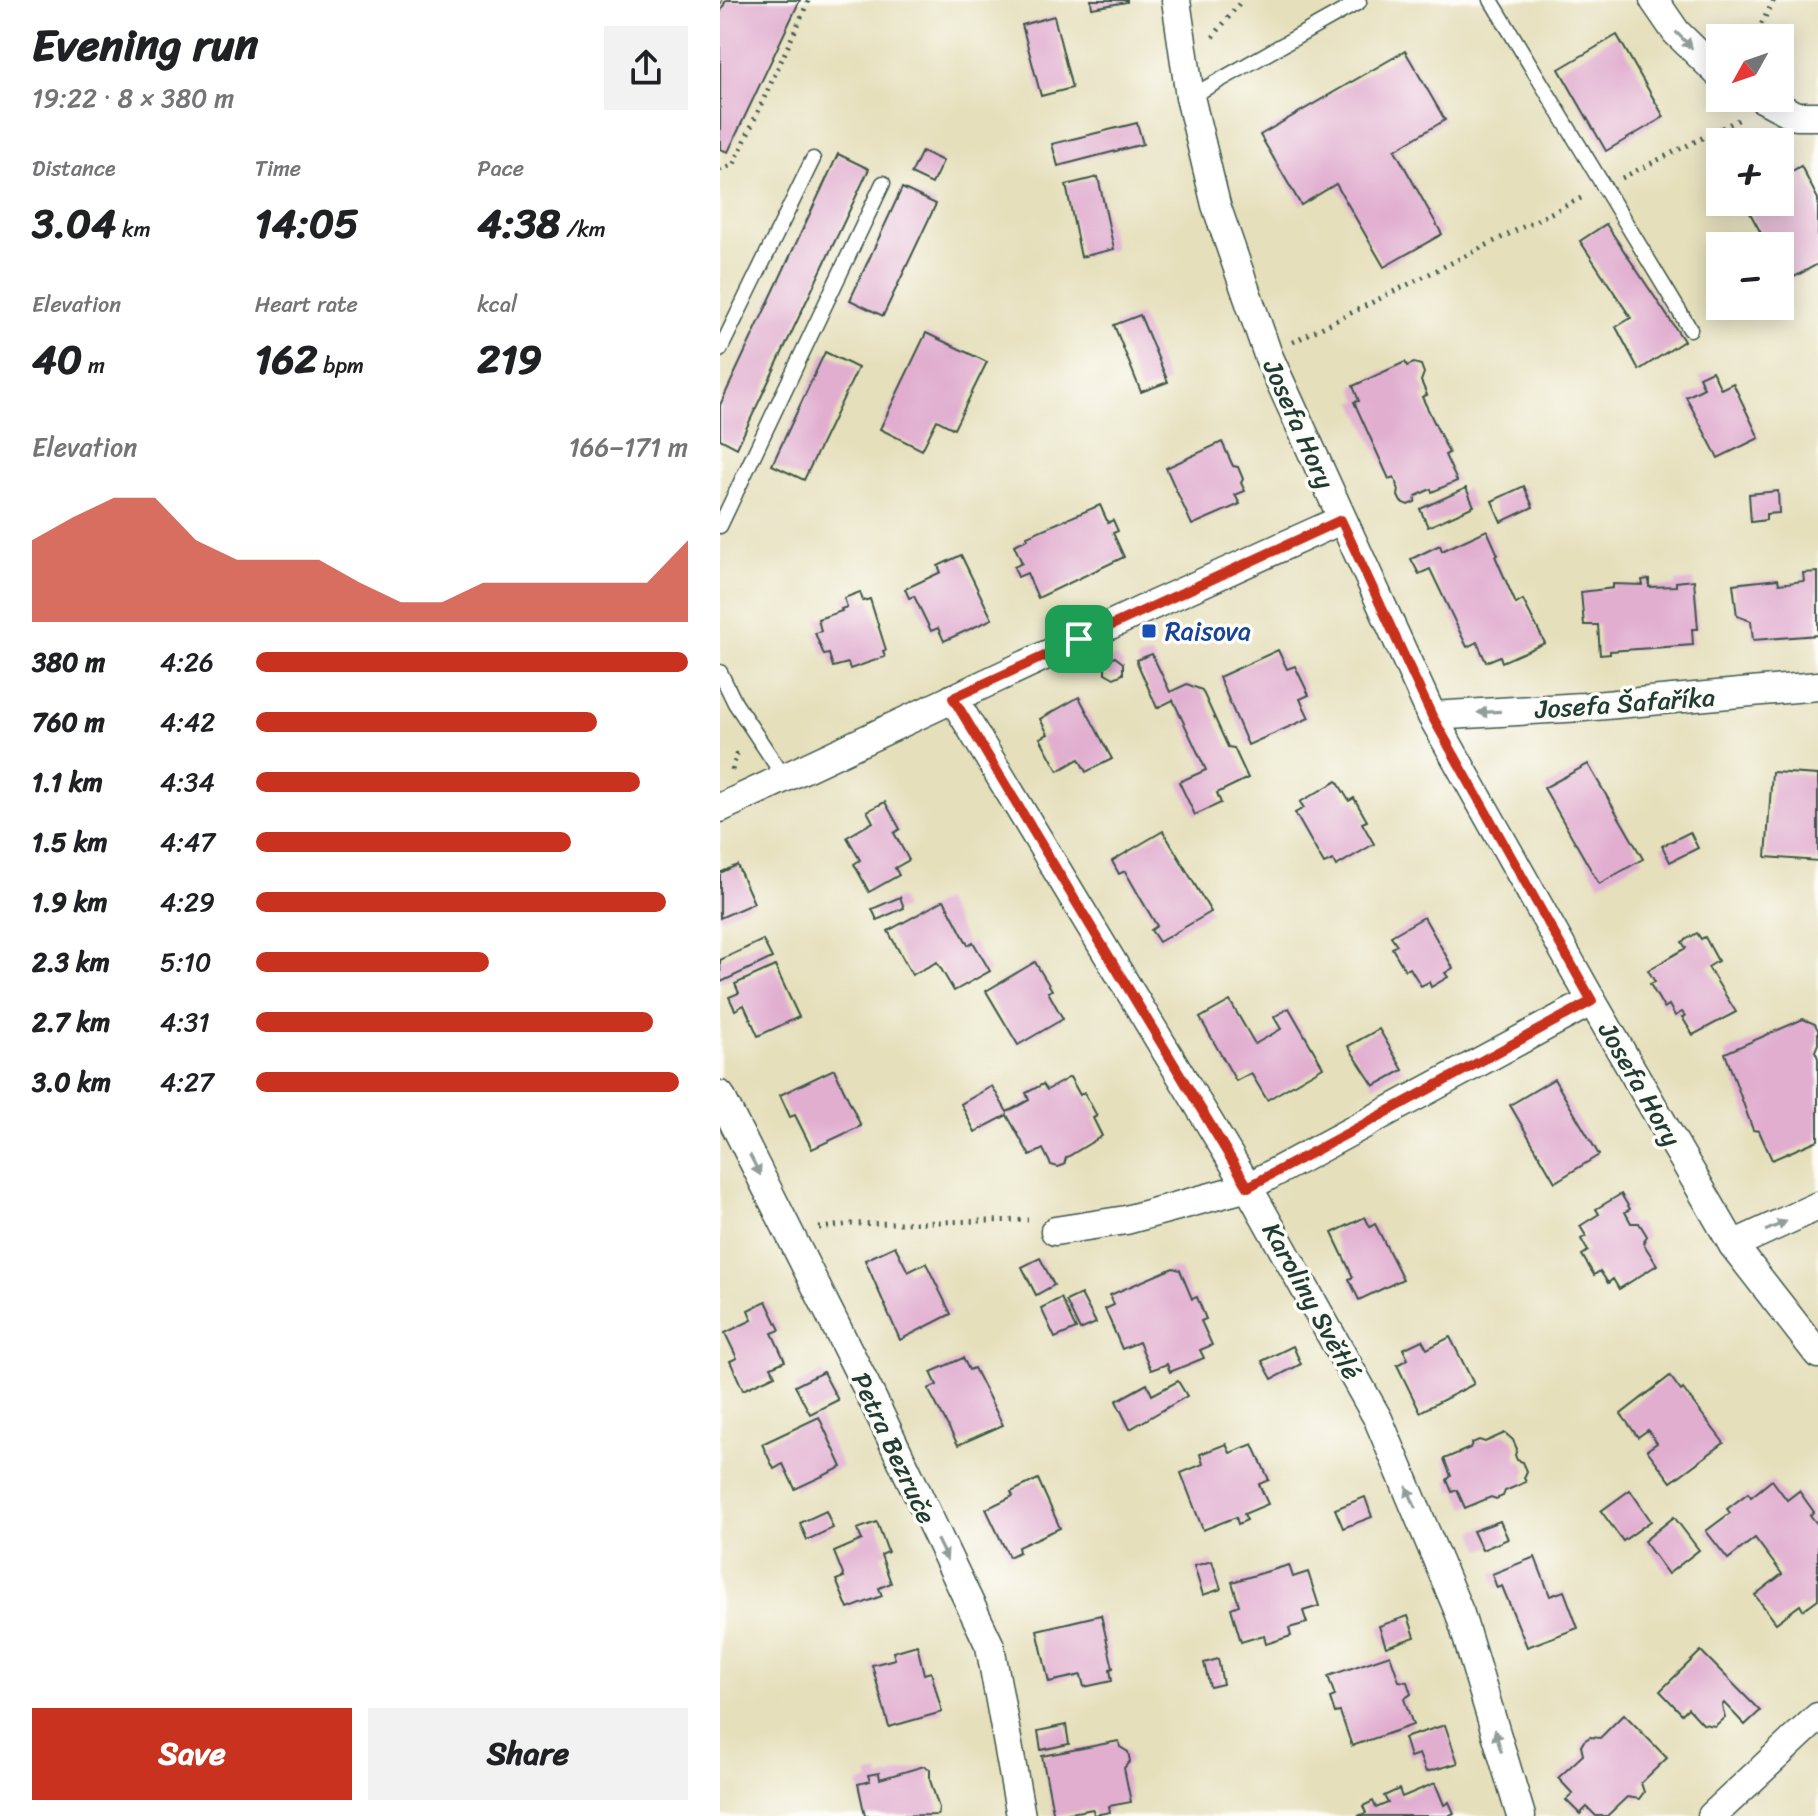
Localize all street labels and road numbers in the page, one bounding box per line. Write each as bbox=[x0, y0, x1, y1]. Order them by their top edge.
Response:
street label: Josefa Hory bbox=[1250, 351, 1348, 497]
street label: Josefa Šafaříka bbox=[1533, 674, 1717, 732]
street label: Josefa Hory bbox=[1585, 1012, 1695, 1156]
street label: Karoliny Světlé bbox=[1250, 1213, 1374, 1389]
street label: Petra Bezruče bbox=[839, 1364, 949, 1532]

